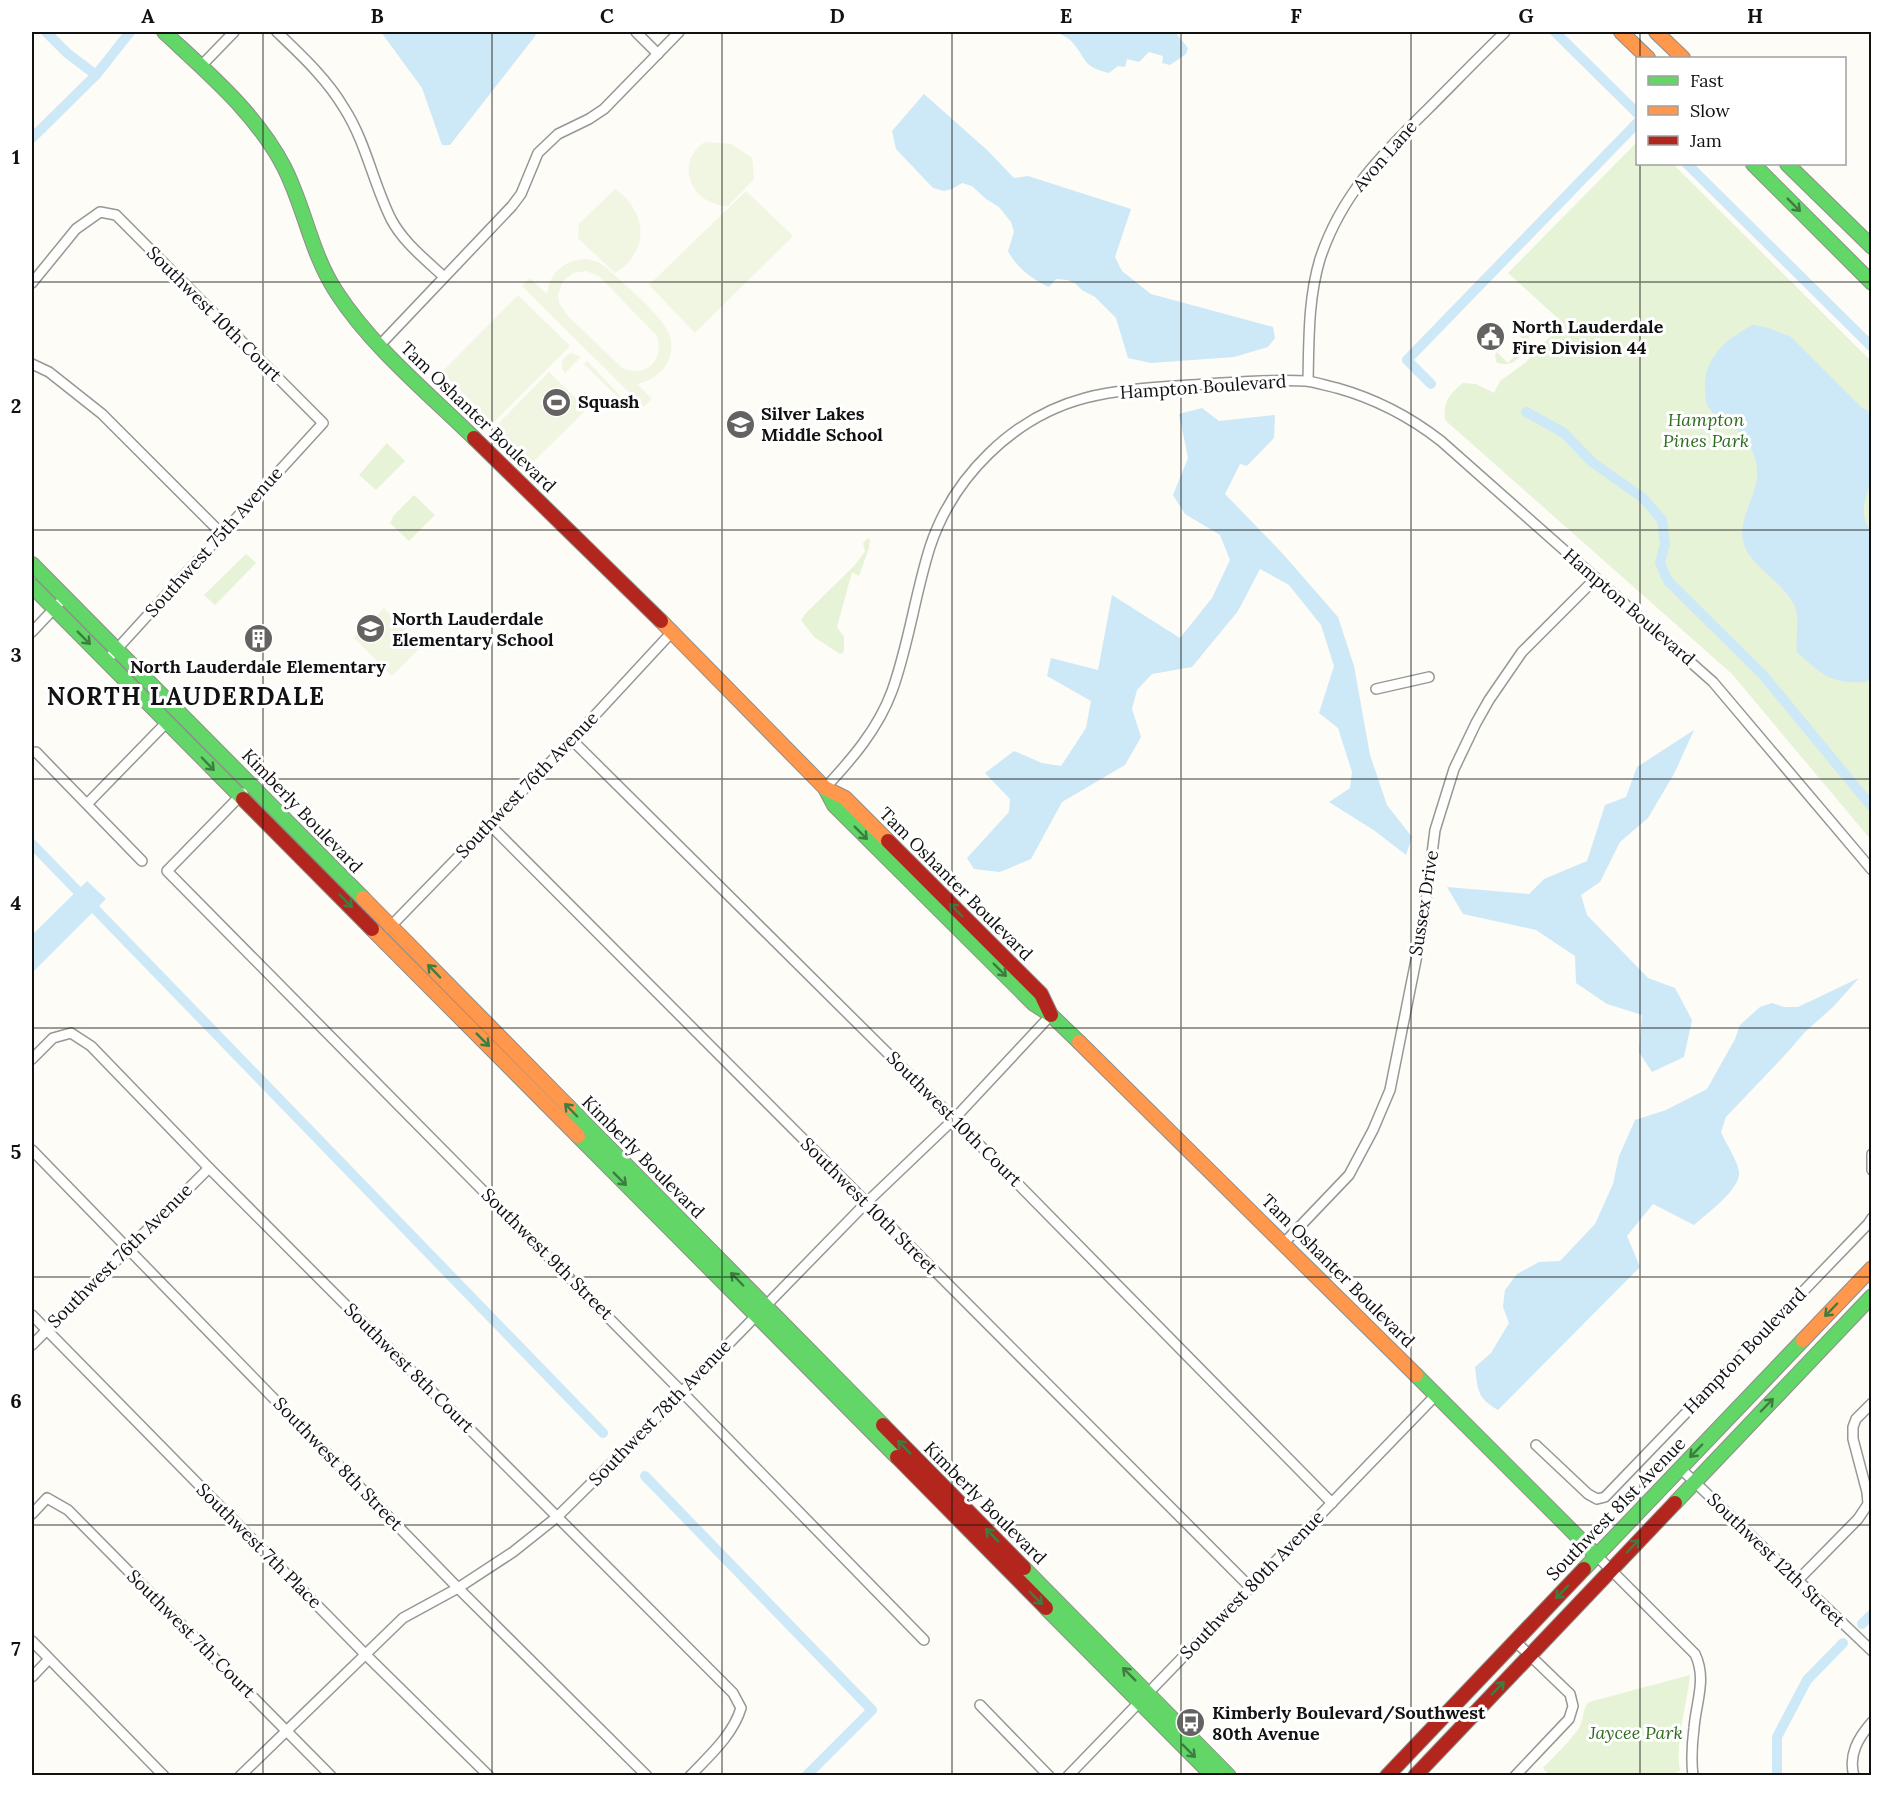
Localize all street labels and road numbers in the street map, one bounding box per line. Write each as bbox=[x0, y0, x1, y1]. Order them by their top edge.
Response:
street label: Avon Lane bbox=[1347, 115, 1422, 197]
street label: Southwest 10th Court bbox=[142, 241, 287, 386]
street label: Tam Oshanter Boulevard bbox=[396, 336, 561, 497]
street label: Hampton Boulevard bbox=[1119, 369, 1287, 404]
street label: Southwest 75th Avenue bbox=[140, 461, 288, 622]
street label: Hampton Boulevard bbox=[1559, 543, 1700, 670]
street label: Southwest 76th Avenue bbox=[450, 706, 603, 863]
street label: Kimberly Boulevard bbox=[237, 744, 368, 878]
street label: Tam Oshanter Boulevard bbox=[875, 802, 1038, 965]
street label: Sussex Drive bbox=[1404, 848, 1443, 957]
street label: Southwest 10th Court bbox=[882, 1046, 1027, 1191]
street label: Kimberly Boulevard bbox=[577, 1090, 710, 1223]
street label: Southwest 10th Street bbox=[796, 1132, 943, 1279]
street label: Southwest 76th Avenue bbox=[42, 1178, 197, 1333]
street label: Southwest 9th Street bbox=[477, 1183, 618, 1324]
street label: Tam Oshanter Boulevard bbox=[1257, 1189, 1420, 1352]
street label: Hampton Boulevard bbox=[1678, 1282, 1811, 1419]
street label: Southwest 8th Court bbox=[340, 1298, 479, 1437]
street label: Southwest 78th Avenue bbox=[584, 1334, 736, 1491]
street label: Southwest 8th Street bbox=[269, 1392, 408, 1535]
street label: Southwest 81st Avenue bbox=[1541, 1432, 1690, 1585]
street label: Kimberly Boulevard bbox=[919, 1436, 1052, 1569]
street label: Southwest 7th Place bbox=[192, 1478, 327, 1613]
street label: Southwest 12th Street bbox=[1703, 1488, 1850, 1631]
street label: Southwest 80th Avenue bbox=[1175, 1505, 1329, 1664]
street label: Southwest 7th Court bbox=[122, 1564, 261, 1703]

